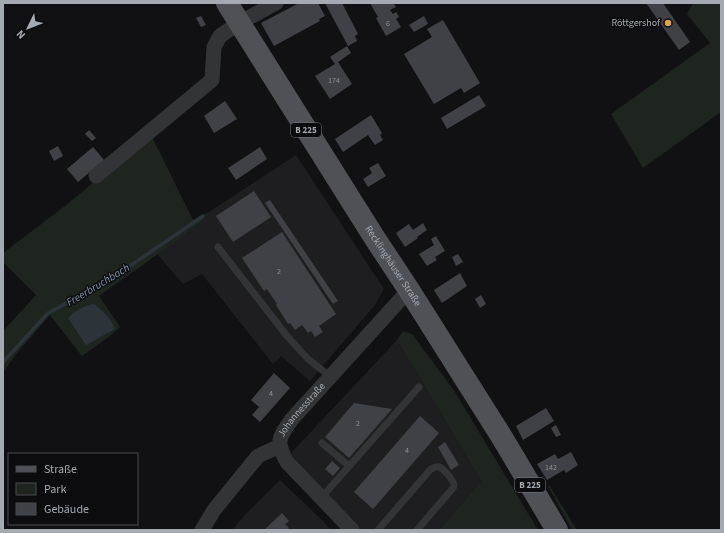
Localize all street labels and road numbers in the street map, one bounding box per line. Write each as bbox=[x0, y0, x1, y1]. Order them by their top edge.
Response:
road number: B 225 bbox=[291, 123, 321, 137]
street label: Recklinghäuser Straße bbox=[362, 223, 425, 309]
street label: Johannesstraße bbox=[275, 380, 329, 439]
road number: B 225 bbox=[515, 478, 545, 492]

